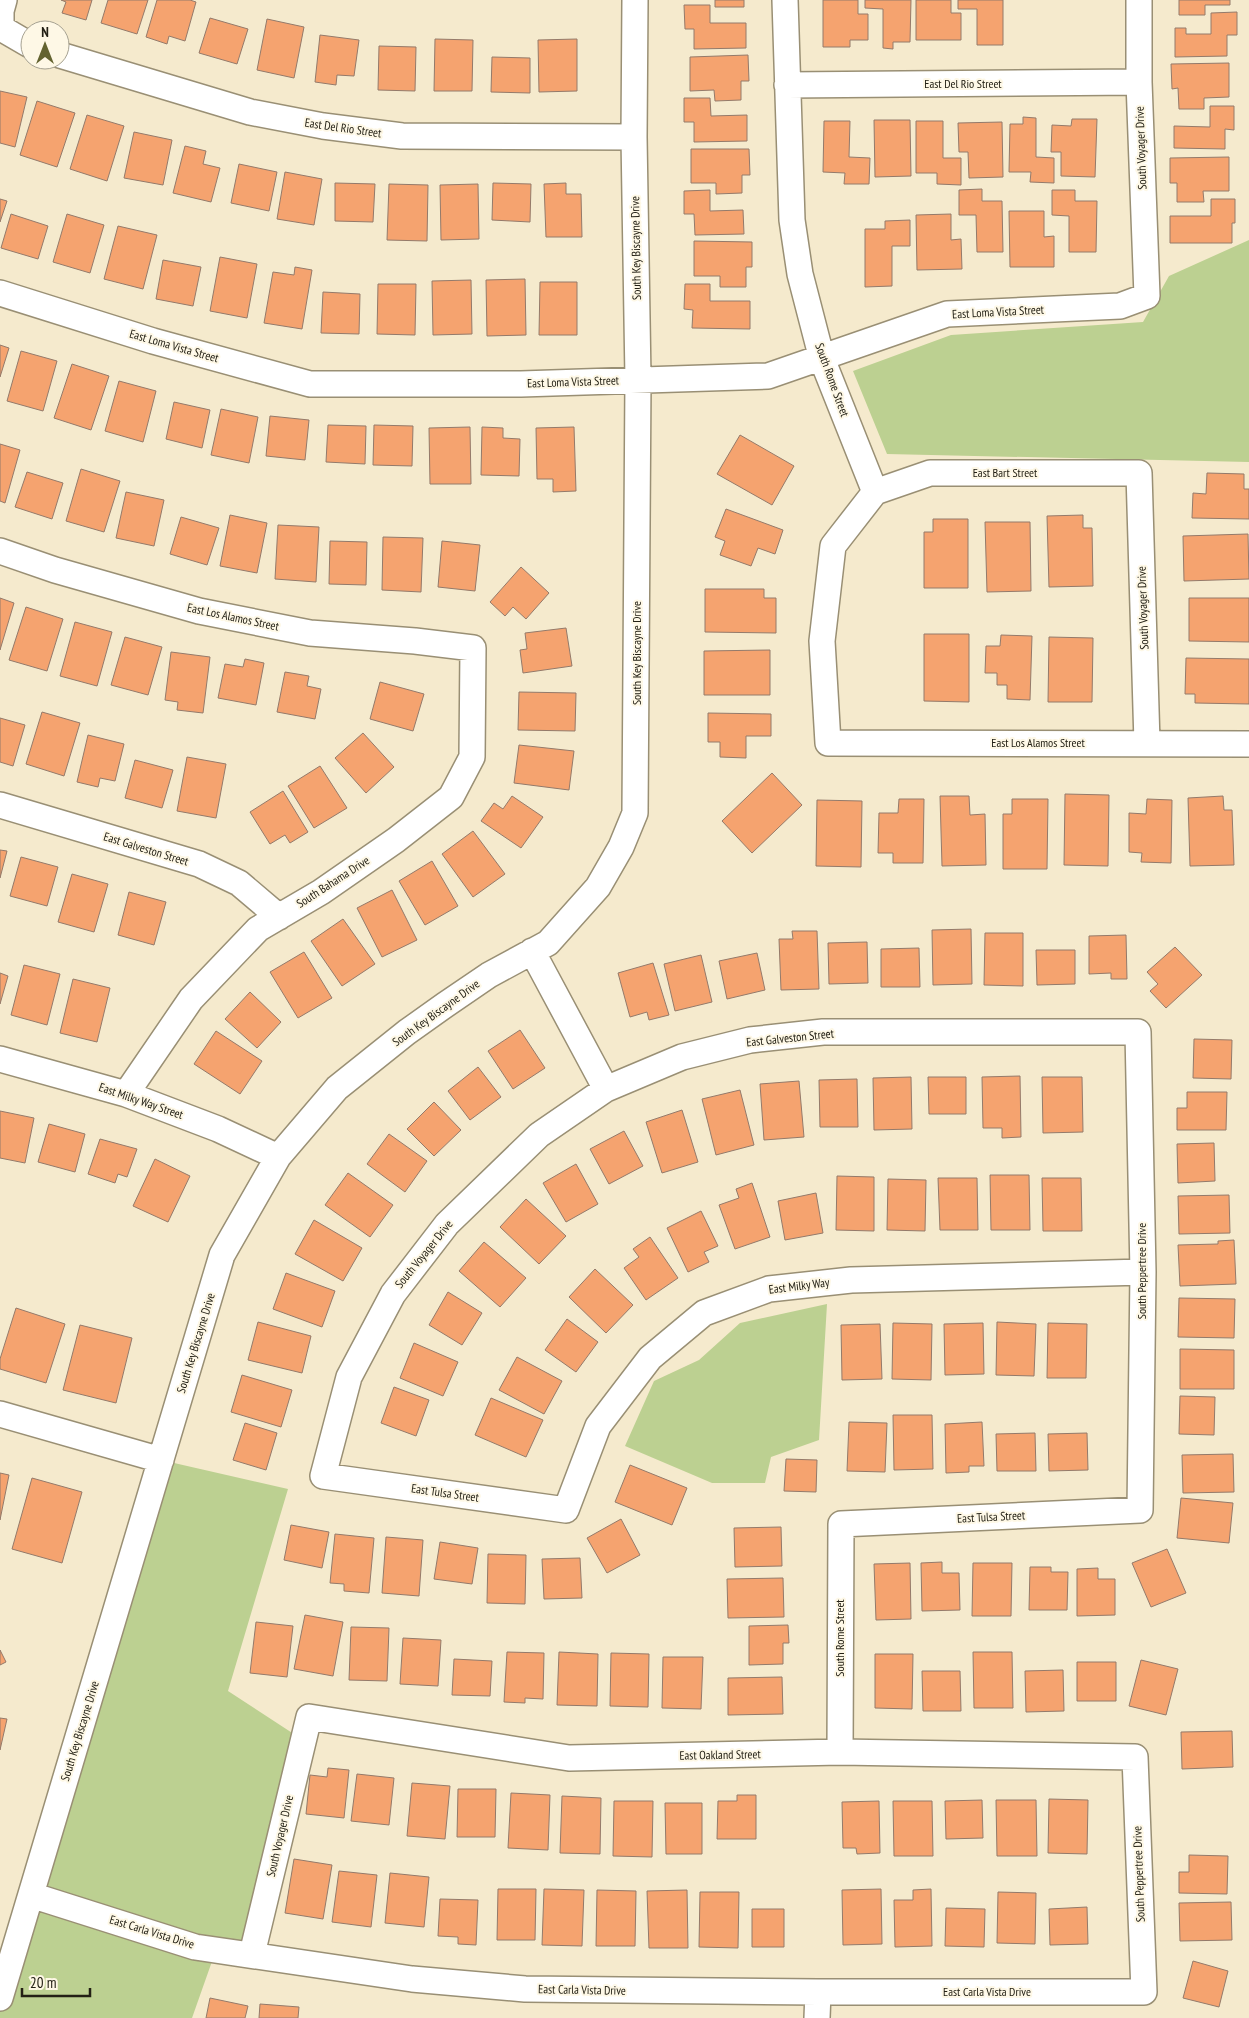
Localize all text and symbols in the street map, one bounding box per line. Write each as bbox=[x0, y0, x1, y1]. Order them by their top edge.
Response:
north arrow bbox=[20, 20, 70, 70]
text: N bbox=[41, 23, 49, 41]
street label: East Del Rio Street bbox=[924, 76, 1002, 91]
street label: South Voyager Drive bbox=[1132, 106, 1149, 190]
street label: East Del Rio Street bbox=[304, 115, 383, 140]
street label: South Key Biscayne Drive bbox=[627, 196, 644, 300]
street label: East Loma Vista Street bbox=[952, 302, 1045, 321]
street label: East Loma Vista Street bbox=[128, 326, 221, 366]
street label: South Rome Street bbox=[812, 341, 853, 419]
street label: East Loma Vista Street bbox=[527, 372, 620, 391]
street label: East Bart Street bbox=[973, 465, 1038, 480]
street label: South Voyager Drive bbox=[1134, 566, 1151, 650]
street label: East Los Alamos Street bbox=[186, 599, 281, 634]
street label: South Key Biscayne Drive bbox=[629, 601, 644, 705]
street label: East Los Alamos Street bbox=[991, 735, 1085, 750]
street label: East Galveston Street bbox=[102, 828, 191, 869]
street label: South Bahama Drive bbox=[293, 852, 372, 911]
street label: South Key Biscayne Drive bbox=[389, 976, 482, 1049]
street label: East Galveston Street bbox=[745, 1025, 835, 1050]
street label: East Milky Way Street bbox=[97, 1079, 186, 1122]
street label: South Voyager Drive bbox=[392, 1216, 456, 1291]
street label: South Peppertree Drive bbox=[1134, 1223, 1149, 1319]
street label: East Milky Way bbox=[768, 1274, 831, 1297]
street label: South Key Biscayne Drive bbox=[173, 1291, 218, 1395]
street label: East Tulsa Street bbox=[410, 1480, 481, 1505]
street label: East Tulsa Street bbox=[957, 1507, 1026, 1526]
street label: South Rome Street bbox=[832, 1599, 847, 1677]
street label: South Key Biscayne Drive bbox=[57, 1679, 102, 1783]
street label: East Oakland Street bbox=[679, 1746, 761, 1763]
street label: South Voyager Drive bbox=[263, 1793, 296, 1878]
street label: South Peppertree Drive bbox=[1129, 1826, 1148, 1922]
street label: East Carla Vista Drive bbox=[108, 1912, 196, 1952]
scale bar bbox=[22, 1966, 90, 1998]
text: 20 m bbox=[30, 1973, 56, 1992]
street label: East Carla Vista Drive bbox=[538, 1981, 626, 1998]
street label: East Carla Vista Drive bbox=[943, 1984, 1031, 1999]

